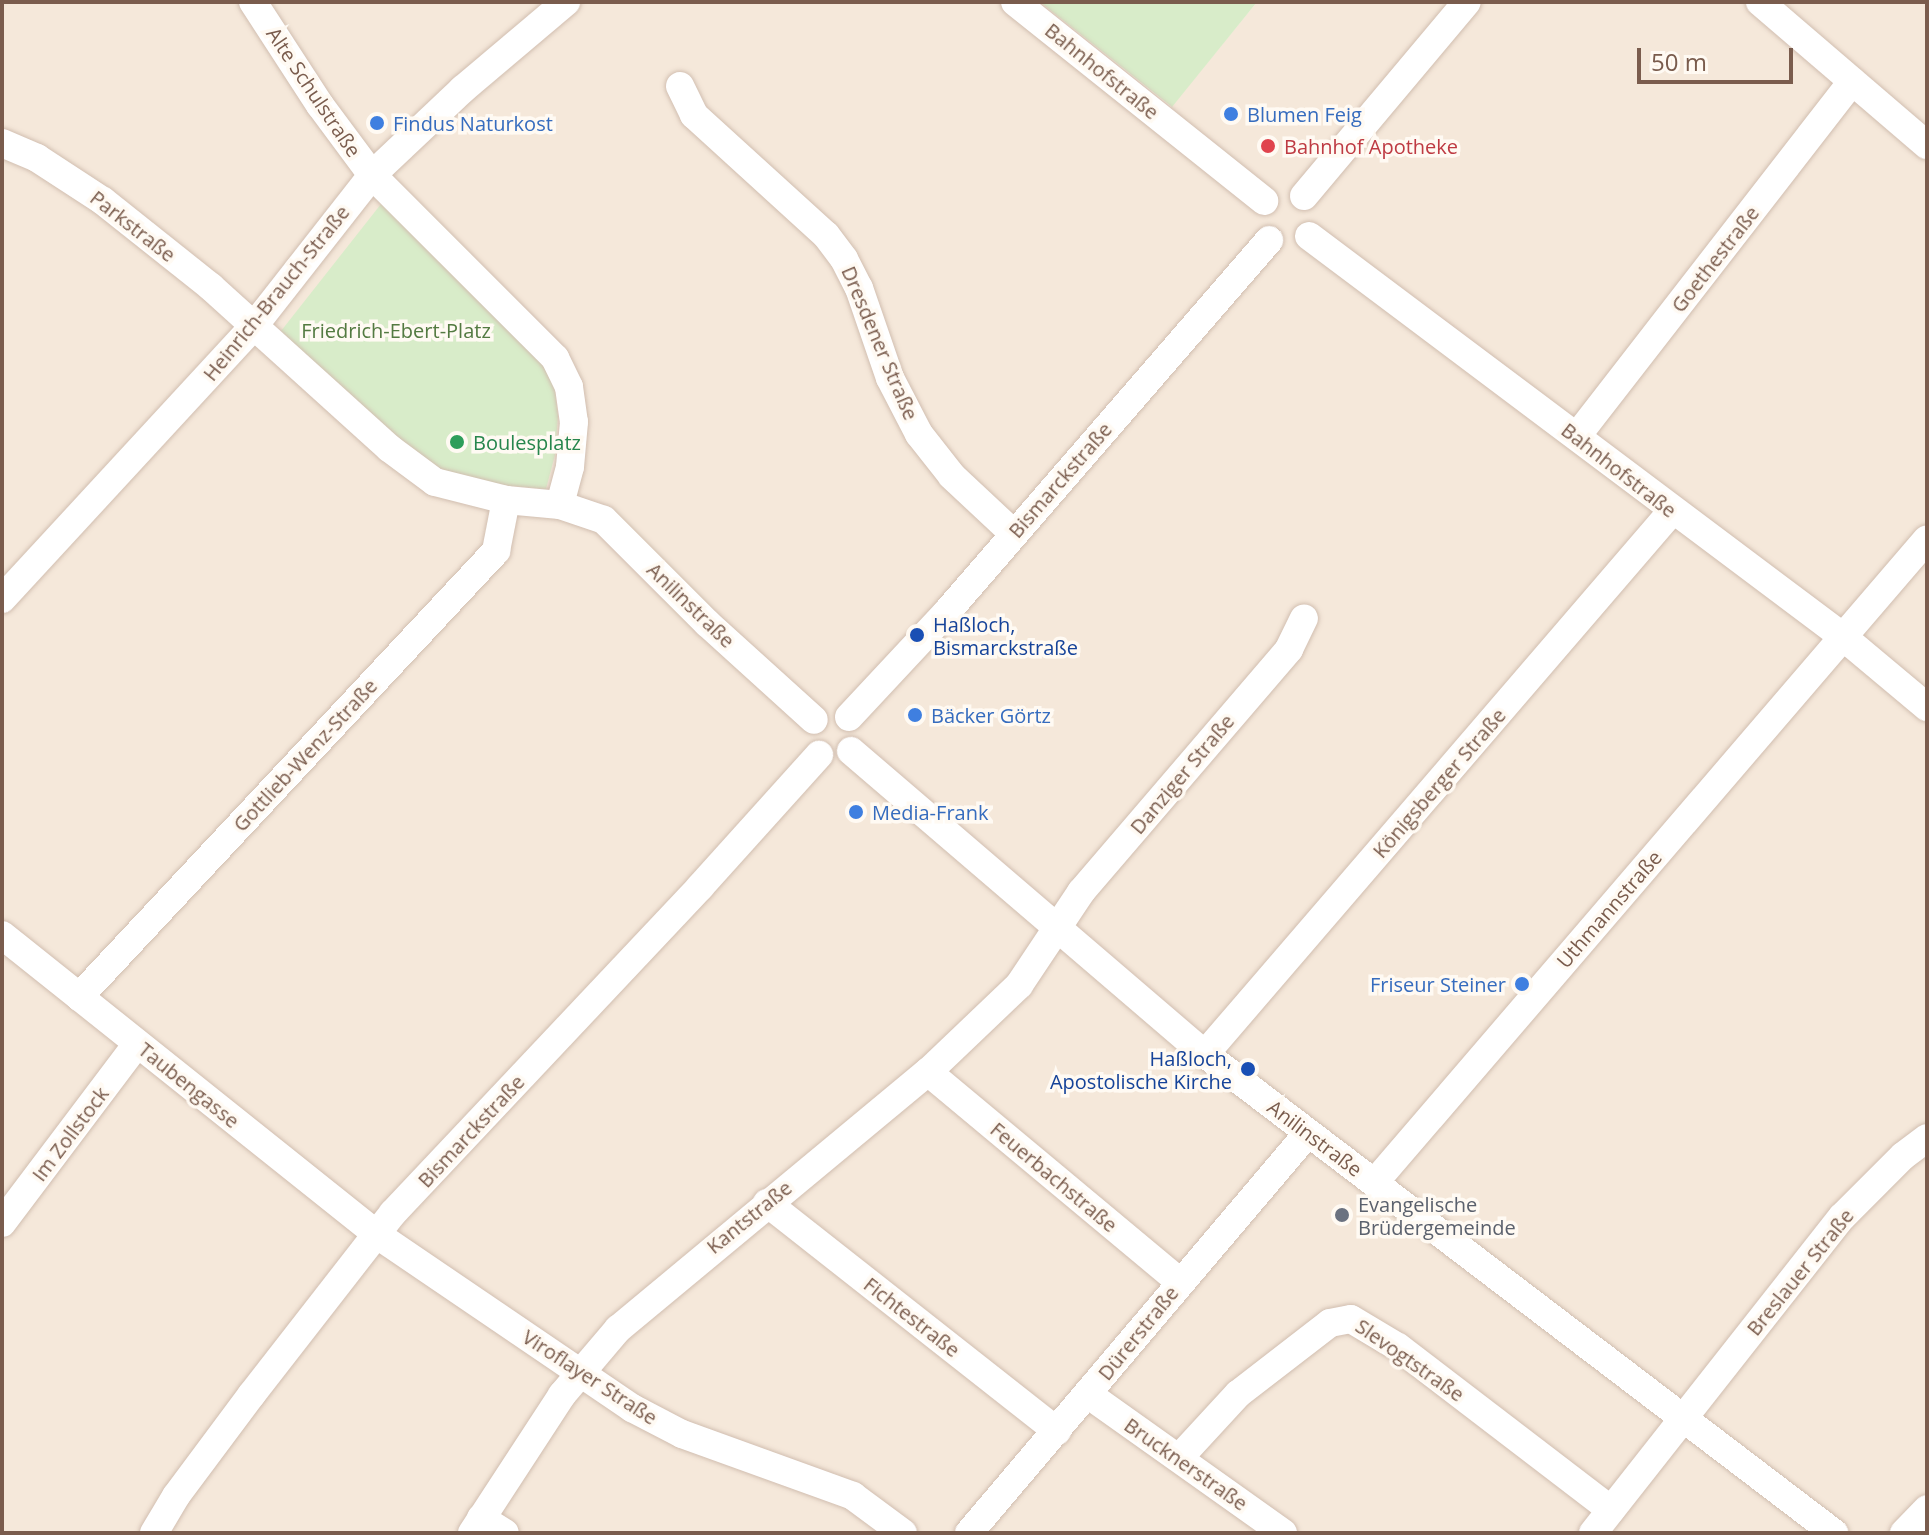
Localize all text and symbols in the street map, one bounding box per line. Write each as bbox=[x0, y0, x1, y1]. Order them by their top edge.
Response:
street label: Bahnhofstraße bbox=[1040, 18, 1164, 124]
street label: Alte Schulstraße bbox=[262, 23, 366, 161]
scale bar bbox=[1641, 32, 1797, 82]
text: 50 m bbox=[1651, 45, 1707, 78]
place label: Blumen Feig bbox=[1247, 102, 1362, 126]
marker: Blumen Feig bbox=[1222, 105, 1240, 123]
place label: Findus Naturkost bbox=[393, 111, 553, 135]
marker: Findus Naturkost bbox=[368, 114, 386, 132]
place label: Bahnhof Apotheke bbox=[1284, 134, 1458, 158]
marker: Bahnhof Apotheke bbox=[1259, 137, 1277, 155]
street label: Parkstraße bbox=[86, 185, 180, 267]
street label: Heinrich-Brauch-Straße bbox=[198, 201, 354, 385]
street label: Goethestraße bbox=[1666, 201, 1764, 317]
street label: Dresdener Straße bbox=[837, 262, 923, 424]
park label: Friedrich-Ebert-Platz bbox=[301, 318, 491, 342]
street label: Bismarckstraße bbox=[1003, 417, 1117, 543]
street label: Bahnhofstraße bbox=[1557, 418, 1681, 522]
place label: Boulesplatz bbox=[473, 430, 581, 454]
marker: Boulesplatz bbox=[448, 433, 466, 451]
street label: Anilinstraße bbox=[642, 557, 740, 653]
place label: Haßloch, Bismarckstraße bbox=[933, 612, 1078, 659]
marker: Haßloch, Bismarckstraße bbox=[908, 626, 926, 644]
street label: Gottlieb-Wenz-Straße bbox=[228, 674, 382, 836]
place label: Bäcker Görtz bbox=[931, 703, 1051, 727]
street label: Königsberger Straße bbox=[1368, 703, 1510, 863]
marker: Bäcker Görtz bbox=[906, 706, 924, 724]
street label: Danziger Straße bbox=[1125, 709, 1239, 839]
place label: Media-Frank bbox=[872, 800, 988, 824]
marker: Media-Frank bbox=[847, 803, 865, 821]
street label: Uthmannstraße bbox=[1551, 845, 1667, 973]
place label: Friseur Steiner bbox=[1370, 972, 1506, 996]
marker: Friseur Steiner bbox=[1513, 975, 1531, 993]
street label: Taubengasse bbox=[134, 1037, 244, 1133]
place label: Haßloch, Apostolische Kirche bbox=[1050, 1046, 1232, 1093]
marker: Haßloch, Apostolische Kirche bbox=[1239, 1060, 1257, 1078]
street label: Bismarckstraße bbox=[413, 1070, 529, 1192]
street label: Im Zollstock bbox=[27, 1082, 113, 1186]
street label: Anilinstraße bbox=[1263, 1095, 1367, 1181]
street label: Feuerbachstraße bbox=[986, 1117, 1122, 1237]
street label: Kantstraße bbox=[702, 1175, 796, 1259]
place label: Evangelische Brüdergemeinde bbox=[1358, 1192, 1516, 1239]
street label: Breslauer Straße bbox=[1742, 1204, 1858, 1340]
marker: Evangelische Brüdergemeinde bbox=[1333, 1206, 1351, 1224]
street label: Fichtestraße bbox=[859, 1272, 965, 1362]
street label: Dürerstraße bbox=[1093, 1281, 1183, 1385]
street label: Slevogtstraße bbox=[1351, 1314, 1469, 1406]
street label: Viroflayer Straße bbox=[518, 1325, 662, 1429]
street label: Brucknerstraße bbox=[1120, 1413, 1252, 1515]

